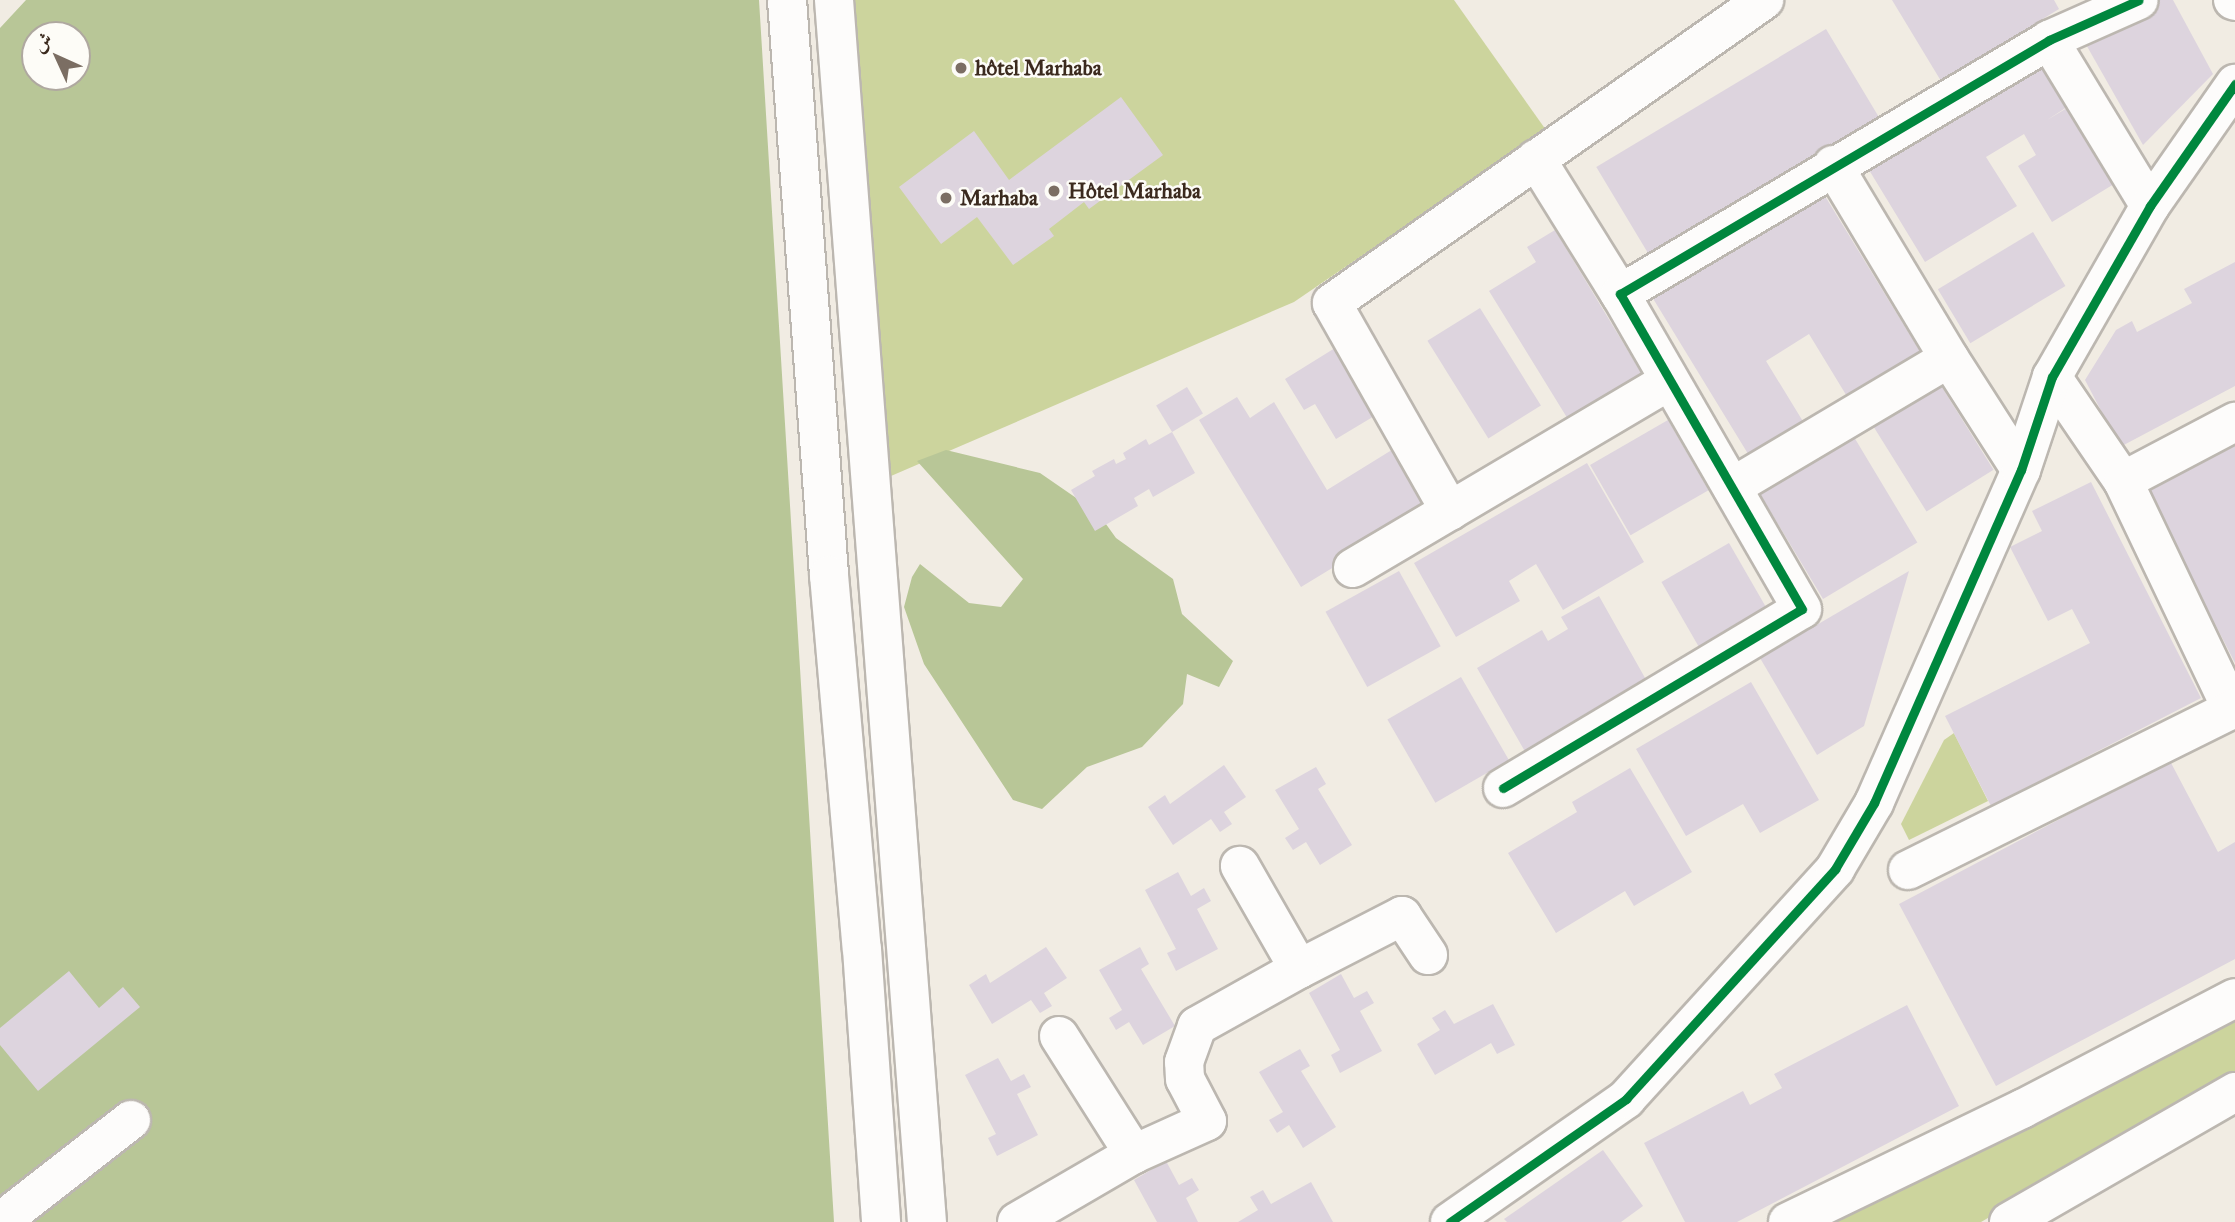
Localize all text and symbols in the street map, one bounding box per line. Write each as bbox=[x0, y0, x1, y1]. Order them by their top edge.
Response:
north arrow bbox=[21, 21, 91, 91]
text: ش bbox=[27, 27, 57, 57]
place label: hôtel Marhaba bbox=[975, 55, 1102, 81]
marker: hôtel Marhaba bbox=[953, 60, 969, 76]
place label: Hôtel Marhaba bbox=[1068, 178, 1201, 204]
marker: Hôtel Marhaba bbox=[1046, 183, 1062, 199]
place label: Marhaba bbox=[960, 185, 1038, 211]
marker: Marhaba bbox=[938, 190, 954, 206]

